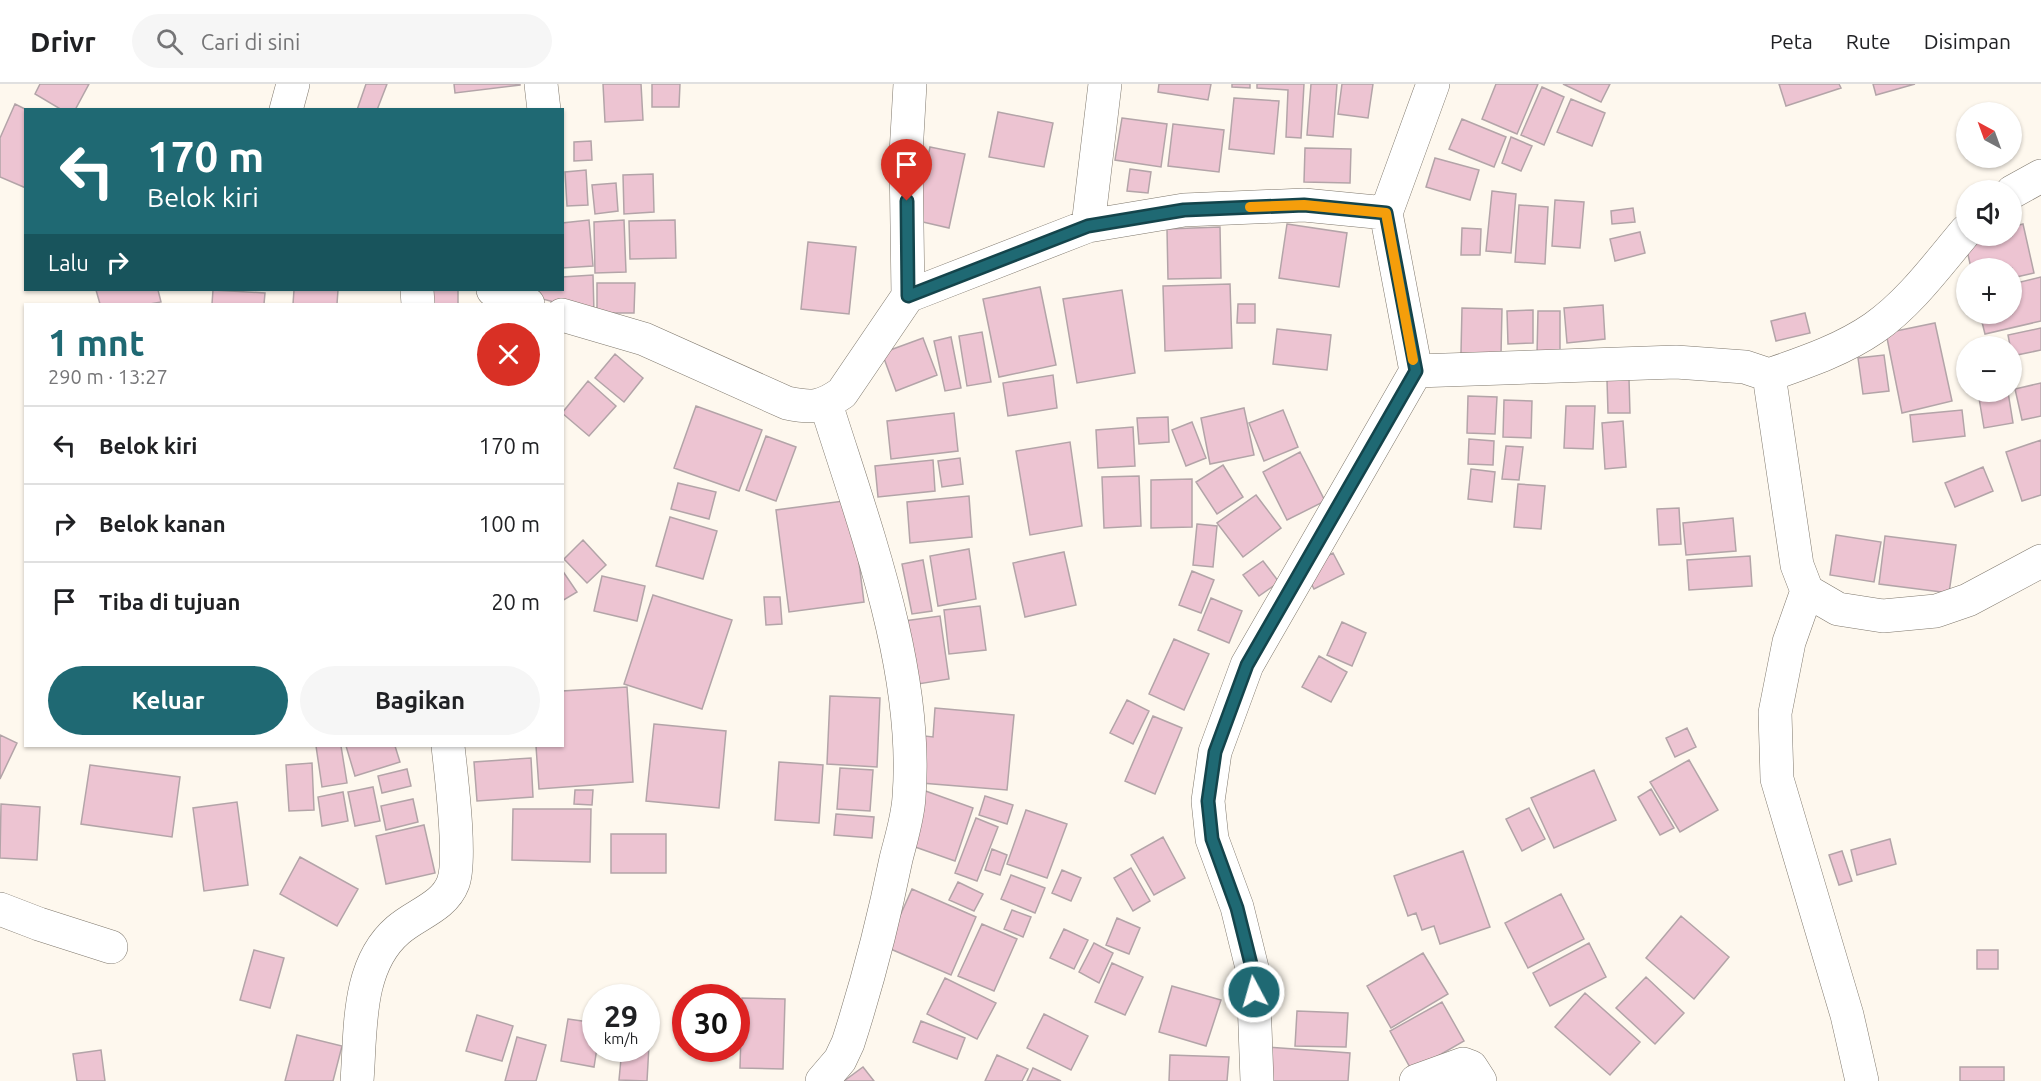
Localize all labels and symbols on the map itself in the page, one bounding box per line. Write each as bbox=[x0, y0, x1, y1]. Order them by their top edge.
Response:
north arrow bbox=[1956, 102, 2022, 168]
pin bbox=[881, 139, 932, 201]
position arrow bbox=[1222, 960, 1286, 1024]
speed limit sign: 30 bbox=[672, 984, 750, 1062]

